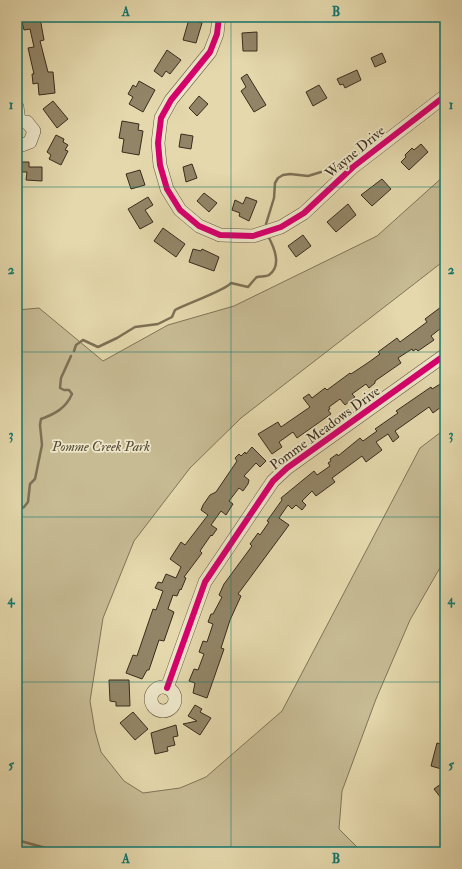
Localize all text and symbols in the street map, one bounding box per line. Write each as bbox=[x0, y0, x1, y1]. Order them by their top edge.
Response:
text: A bbox=[121, 4, 131, 20]
text: B bbox=[332, 4, 340, 20]
text: 1 bbox=[9, 97, 14, 113]
text: 1 bbox=[449, 97, 454, 113]
street label: Wayne Drive bbox=[321, 122, 389, 183]
text: 2 bbox=[8, 262, 15, 278]
text: 2 bbox=[448, 262, 455, 278]
street label: Pomme Meadows Drive bbox=[267, 382, 383, 474]
text: 3 bbox=[9, 427, 14, 443]
text: 3 bbox=[449, 427, 454, 443]
park label: Pomme Creek Park bbox=[51, 438, 150, 455]
text: 4 bbox=[6, 592, 15, 608]
text: 4 bbox=[446, 592, 455, 608]
text: 5 bbox=[8, 757, 14, 773]
text: 5 bbox=[448, 757, 454, 773]
text: A bbox=[121, 851, 131, 867]
text: B bbox=[332, 851, 340, 867]

